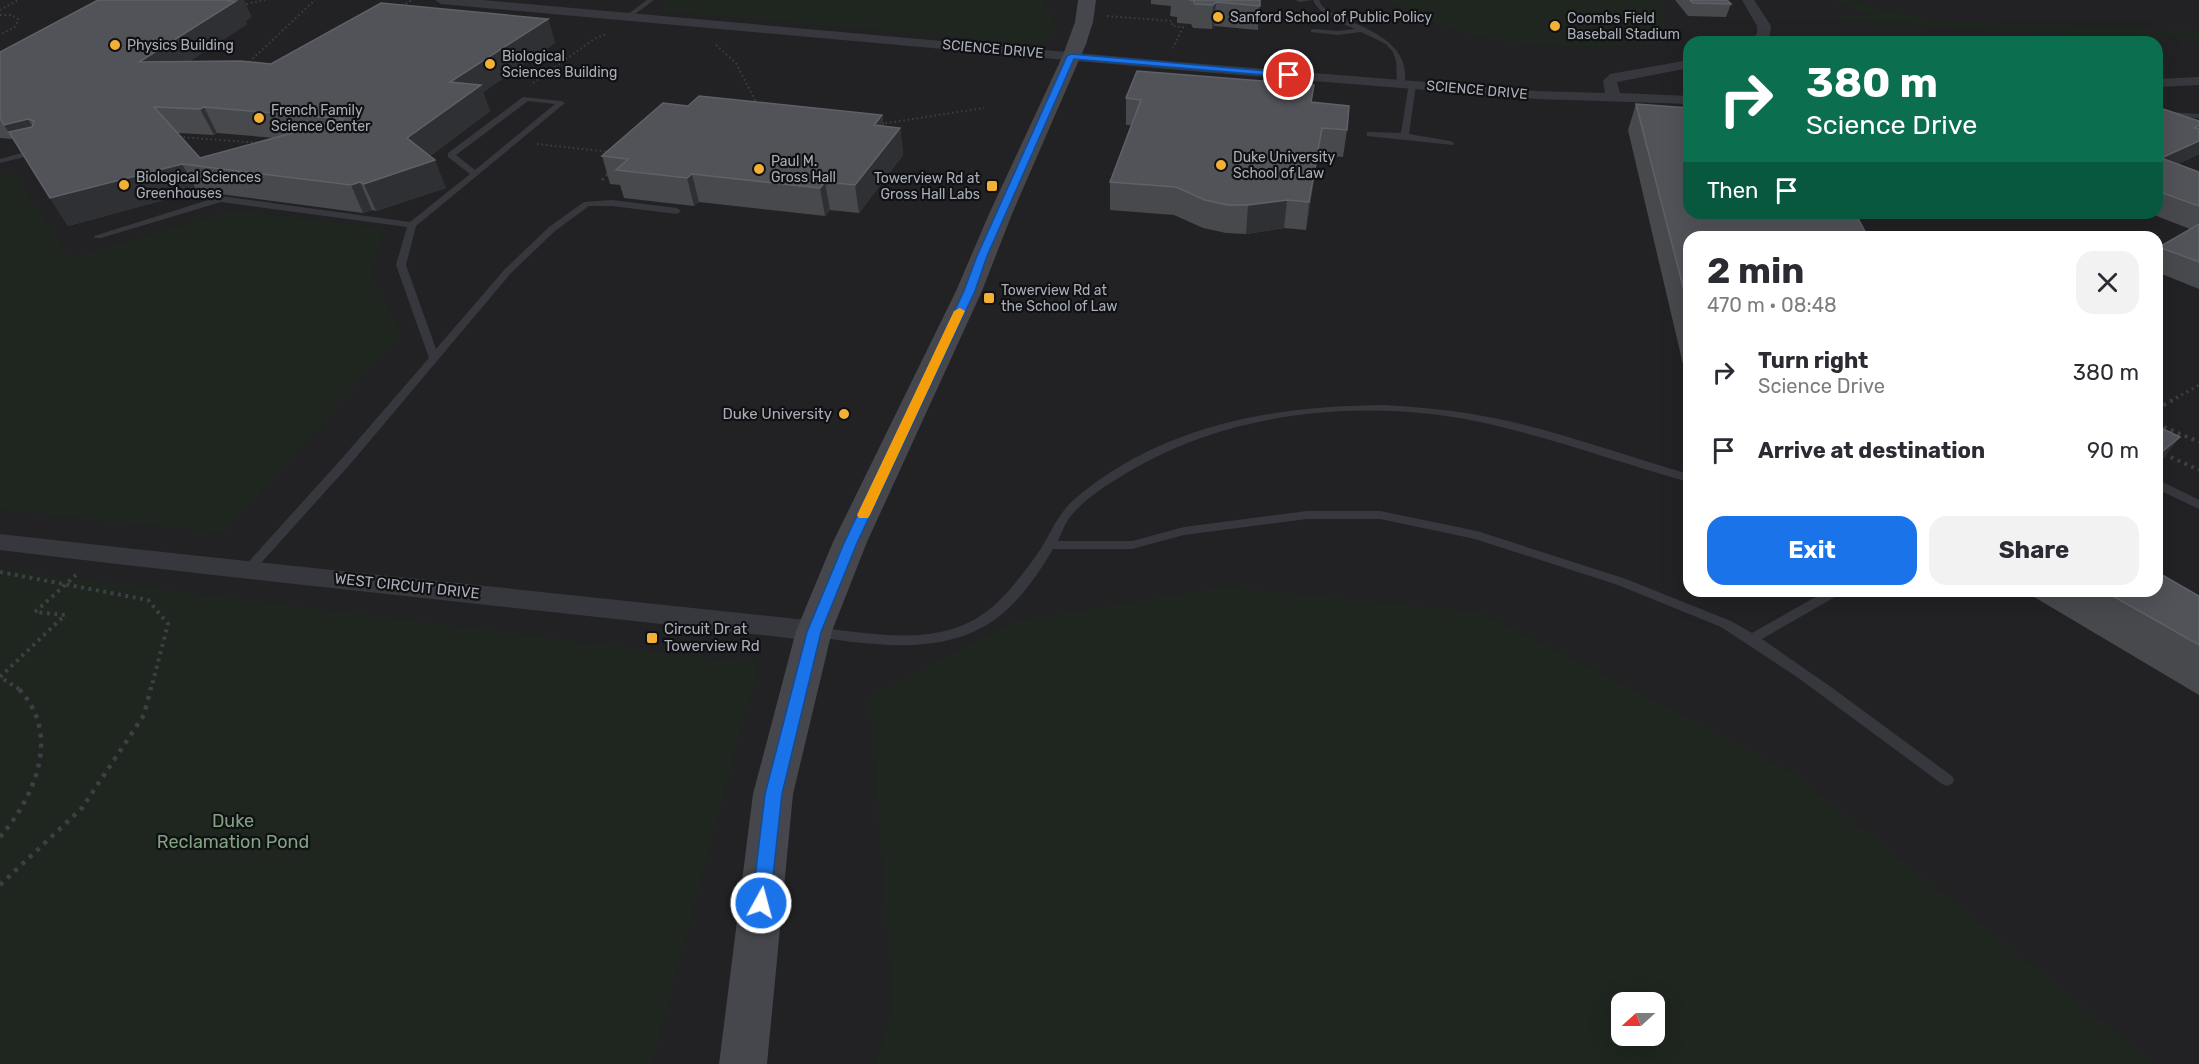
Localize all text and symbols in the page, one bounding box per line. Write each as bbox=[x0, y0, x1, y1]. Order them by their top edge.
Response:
place label: Sanford School of Public Policy bbox=[1230, 9, 1432, 26]
marker: Sanford School of Public Policy bbox=[1211, 10, 1225, 24]
place label: Coombs Field Baseball Stadium bbox=[1567, 10, 1680, 43]
marker: Coombs Field Baseball Stadium bbox=[1548, 19, 1562, 33]
street label: SCIENCE DRIVE bbox=[942, 36, 1044, 62]
place label: Physics Building bbox=[127, 37, 234, 54]
marker: Physics Building bbox=[108, 38, 122, 52]
place label: Biological Sciences Building bbox=[502, 48, 617, 81]
pin bbox=[1263, 49, 1314, 100]
marker: Biological Sciences Building bbox=[483, 57, 497, 71]
icon: arrive bbox=[1272, 58, 1305, 91]
text: 380 m bbox=[1806, 58, 1938, 108]
icon: right bbox=[1707, 60, 1785, 138]
street label: SCIENCE DRIVE bbox=[1426, 77, 1528, 103]
place label: French Family Science Center bbox=[271, 102, 371, 135]
text: Science Drive bbox=[1806, 109, 1977, 141]
marker: French Family Science Center bbox=[252, 111, 266, 125]
place label: Duke University School of Law bbox=[1233, 149, 1336, 182]
place label: Paul M. Gross Hall bbox=[771, 153, 836, 186]
marker: Duke University School of Law bbox=[1214, 158, 1228, 172]
marker: Paul M. Gross Hall bbox=[752, 162, 766, 176]
place label: Biological Sciences Greenhouses bbox=[136, 169, 261, 202]
place label: Towerview Rd at Gross Hall Labs bbox=[874, 170, 981, 203]
icon: arrive bbox=[1770, 174, 1803, 207]
text: Then bbox=[1707, 177, 1758, 204]
marker: Biological Sciences Greenhouses bbox=[117, 178, 131, 192]
marker: Towerview Rd at Gross Hall Labs bbox=[985, 179, 999, 193]
text: 2 min bbox=[1707, 249, 1805, 292]
button: close bbox=[2076, 251, 2139, 314]
place label: Towerview Rd at the School of Law bbox=[1001, 282, 1117, 315]
marker: Towerview Rd at the School of Law bbox=[982, 291, 996, 305]
text: 470 m · 08:48 bbox=[1707, 293, 1837, 317]
text: Turn right bbox=[1758, 347, 1868, 374]
icon: right bbox=[1707, 356, 1740, 389]
text: 380 m bbox=[2073, 359, 2139, 386]
text: Science Drive bbox=[1758, 374, 1885, 398]
place label: Duke University bbox=[722, 405, 832, 423]
marker: Duke University bbox=[837, 407, 851, 421]
icon: arrive bbox=[1707, 434, 1740, 467]
text: Arrive at destination bbox=[1758, 437, 1985, 464]
text: 90 m bbox=[2087, 437, 2139, 464]
button: Exit bbox=[1707, 516, 1917, 585]
button: Share bbox=[1929, 516, 2139, 585]
street label: WEST CIRCUIT DRIVE bbox=[333, 569, 481, 603]
place label: Circuit Dr at Towerview Rd bbox=[664, 620, 760, 655]
marker: Circuit Dr at Towerview Rd bbox=[645, 631, 659, 645]
park label: Duke Reclamation Pond bbox=[157, 810, 309, 853]
position arrow bbox=[729, 871, 793, 935]
north arrow bbox=[1611, 992, 1665, 1046]
map controls bbox=[1611, 992, 1665, 1046]

